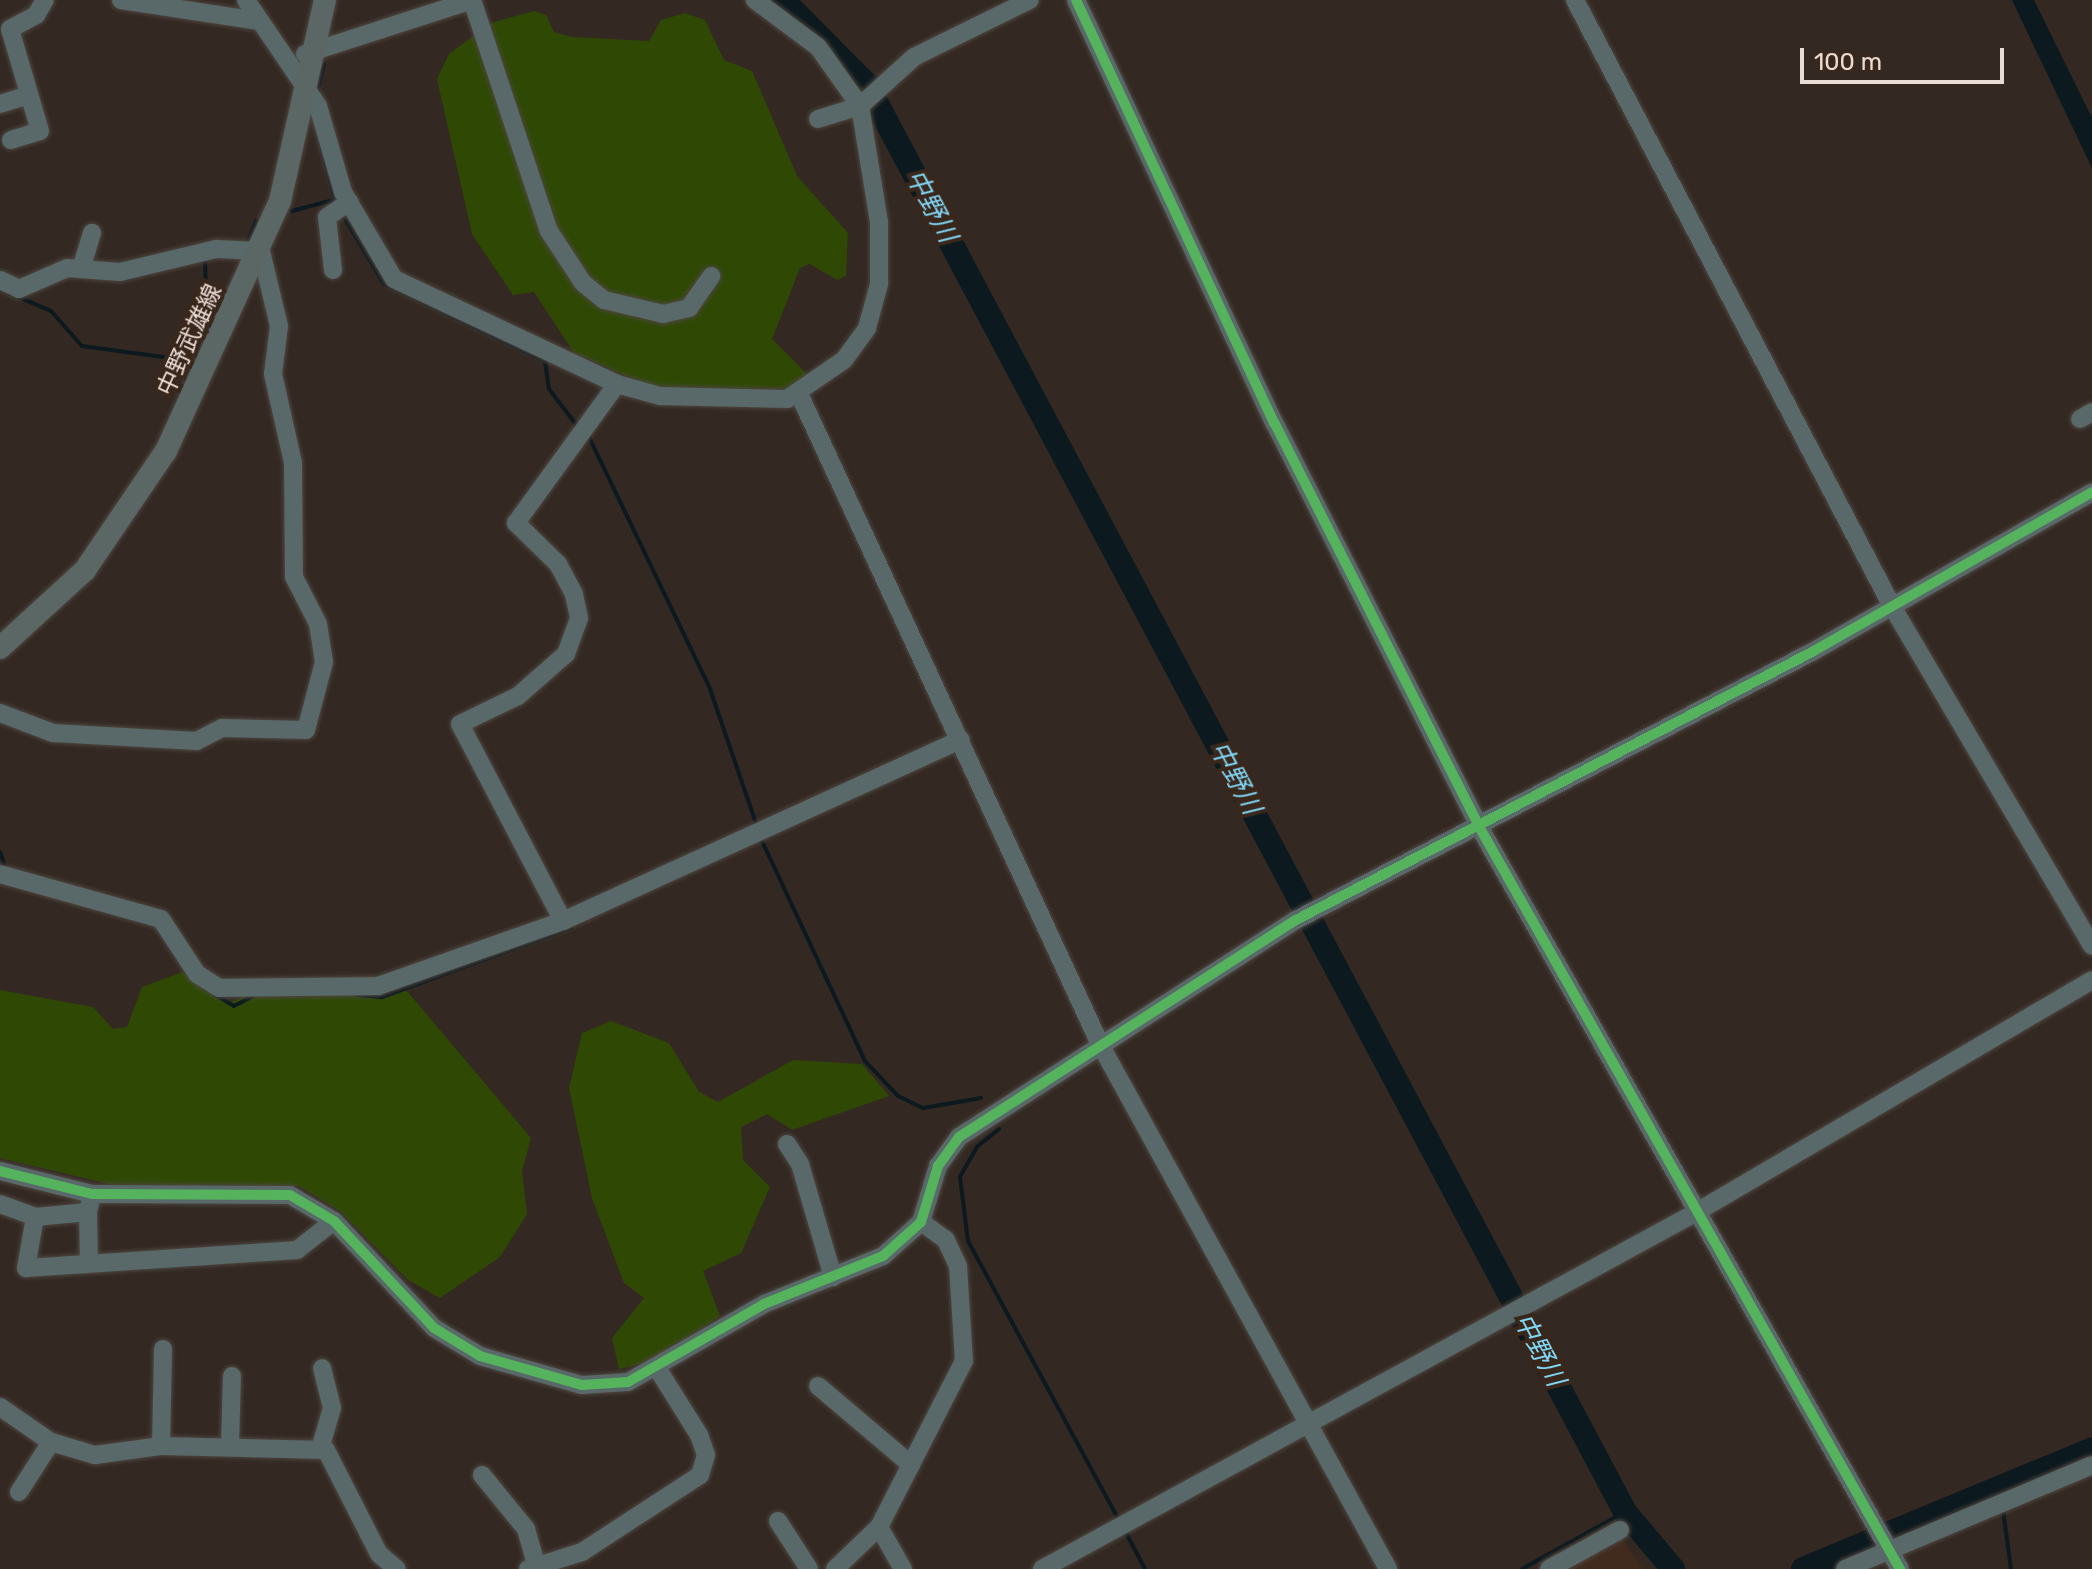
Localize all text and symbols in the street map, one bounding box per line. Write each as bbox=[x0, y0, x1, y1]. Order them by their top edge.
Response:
scale bar bbox=[1804, 32, 2008, 82]
text: 100 m bbox=[1814, 48, 1882, 76]
water label: 中野川 bbox=[899, 164, 963, 248]
street label: 中野武雄線 bbox=[152, 280, 228, 400]
water label: 中野川 bbox=[1203, 736, 1267, 820]
water label: 中野川 bbox=[1507, 1308, 1571, 1392]

